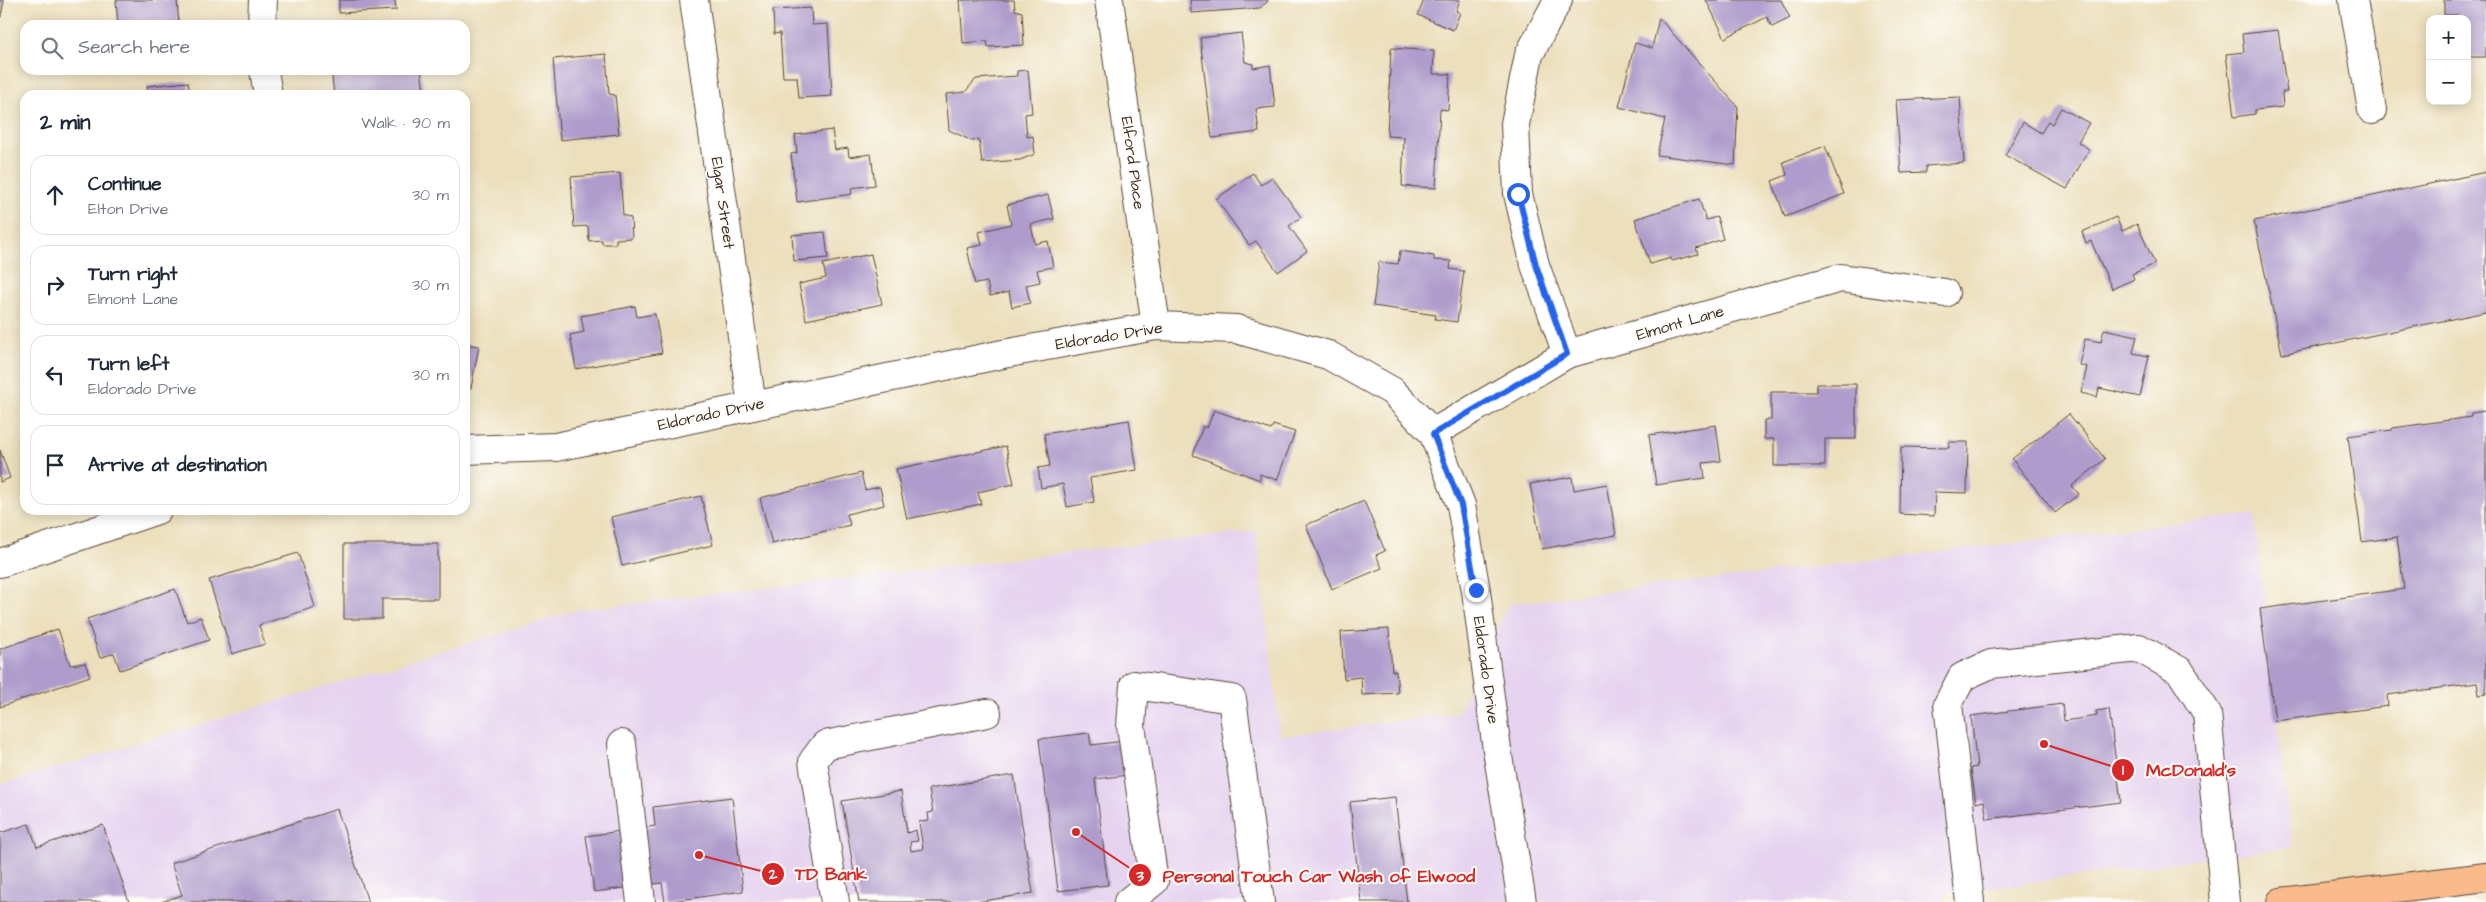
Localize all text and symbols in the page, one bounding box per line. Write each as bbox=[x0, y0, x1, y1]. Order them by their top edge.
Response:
map controls bbox=[2426, 15, 2471, 105]
button: + bbox=[2426, 15, 2471, 60]
search box bbox=[20, 20, 470, 75]
icon: search bbox=[38, 34, 66, 62]
text: Search here bbox=[78, 34, 190, 61]
button: − bbox=[2426, 60, 2471, 105]
text: 2 min bbox=[40, 108, 90, 137]
text: Walk · 90 m bbox=[361, 112, 450, 134]
street label: Elford Place bbox=[1116, 115, 1150, 211]
street label: Elgar Street bbox=[705, 155, 740, 251]
text: Continue bbox=[88, 171, 162, 198]
icon: ahead bbox=[41, 181, 69, 209]
route start bbox=[1507, 183, 1530, 206]
text: 30 m bbox=[412, 184, 449, 206]
text: Elton Drive bbox=[88, 198, 168, 220]
text: Turn right bbox=[88, 261, 177, 288]
icon: right bbox=[41, 271, 69, 299]
text: 30 m bbox=[412, 274, 449, 296]
text: Elmont Lane bbox=[88, 288, 178, 310]
street label: Elmont Lane bbox=[1634, 300, 1727, 346]
street label: Eldorado Drive bbox=[1054, 317, 1165, 355]
text: Turn left bbox=[88, 351, 169, 378]
icon: left bbox=[41, 361, 69, 389]
text: 30 m bbox=[412, 364, 449, 386]
text: Eldorado Drive bbox=[88, 378, 196, 400]
street label: Eldorado Drive bbox=[656, 392, 767, 436]
icon: arrive bbox=[41, 451, 69, 479]
text: Arrive at destination bbox=[88, 452, 267, 479]
route end bbox=[1465, 579, 1488, 602]
street label: Eldorado Drive bbox=[1468, 615, 1504, 726]
callout: McDonald's bbox=[2111, 754, 2246, 787]
text: McDonald's bbox=[2146, 758, 2236, 783]
text: 1 bbox=[2122, 760, 2124, 781]
callout: TD Bank bbox=[760, 857, 877, 890]
callout: Personal Touch Car Wash of Elwood bbox=[1127, 859, 1485, 892]
text: TD Bank bbox=[794, 862, 868, 887]
text: 2 bbox=[768, 864, 778, 885]
text: Personal Touch Car Wash of Elwood bbox=[1163, 864, 1476, 889]
text: 3 bbox=[1135, 866, 1144, 887]

